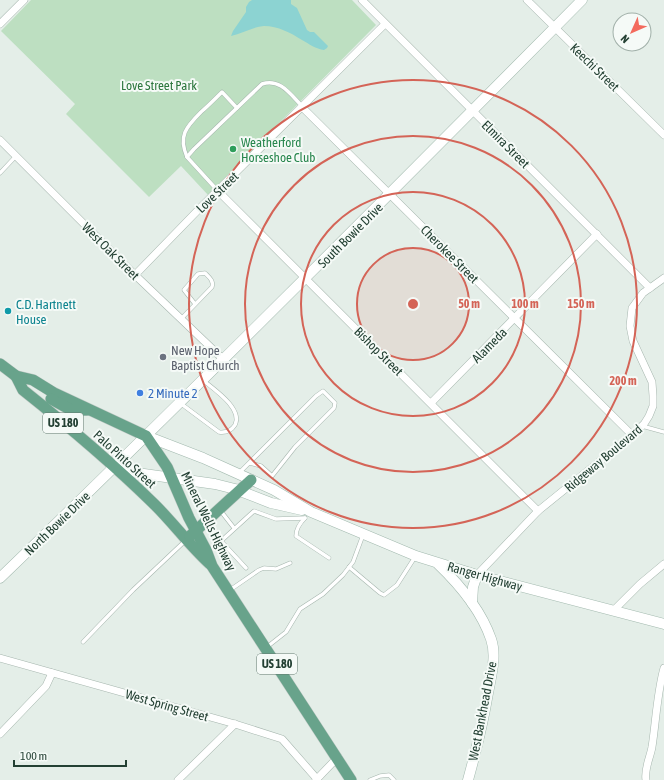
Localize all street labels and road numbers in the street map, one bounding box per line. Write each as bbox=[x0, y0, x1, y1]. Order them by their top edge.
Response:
street label: Keechi Street bbox=[567, 40, 622, 95]
street label: Elmira Street bbox=[479, 117, 533, 171]
street label: Love Street bbox=[193, 169, 242, 216]
street label: South Bowie Drive bbox=[315, 200, 386, 271]
street label: West Oak Street bbox=[79, 220, 143, 283]
street label: Cherokee Street bbox=[418, 222, 482, 287]
street label: Bishop Street bbox=[351, 324, 406, 379]
street label: Alameda bbox=[469, 325, 510, 366]
road number: US 180 bbox=[43, 413, 83, 433]
street label: Ridgeway Boulevard bbox=[562, 422, 645, 495]
street label: Palo Pinto Street bbox=[90, 427, 159, 491]
street label: Mineral Wells Highway bbox=[178, 469, 239, 574]
street label: North Bowie Drive bbox=[22, 488, 93, 558]
street label: Ranger Highway bbox=[446, 559, 525, 595]
road number: US 180 bbox=[257, 654, 297, 674]
street label: West Bankhead Drive bbox=[466, 660, 499, 762]
street label: West Spring Street bbox=[124, 686, 210, 725]

